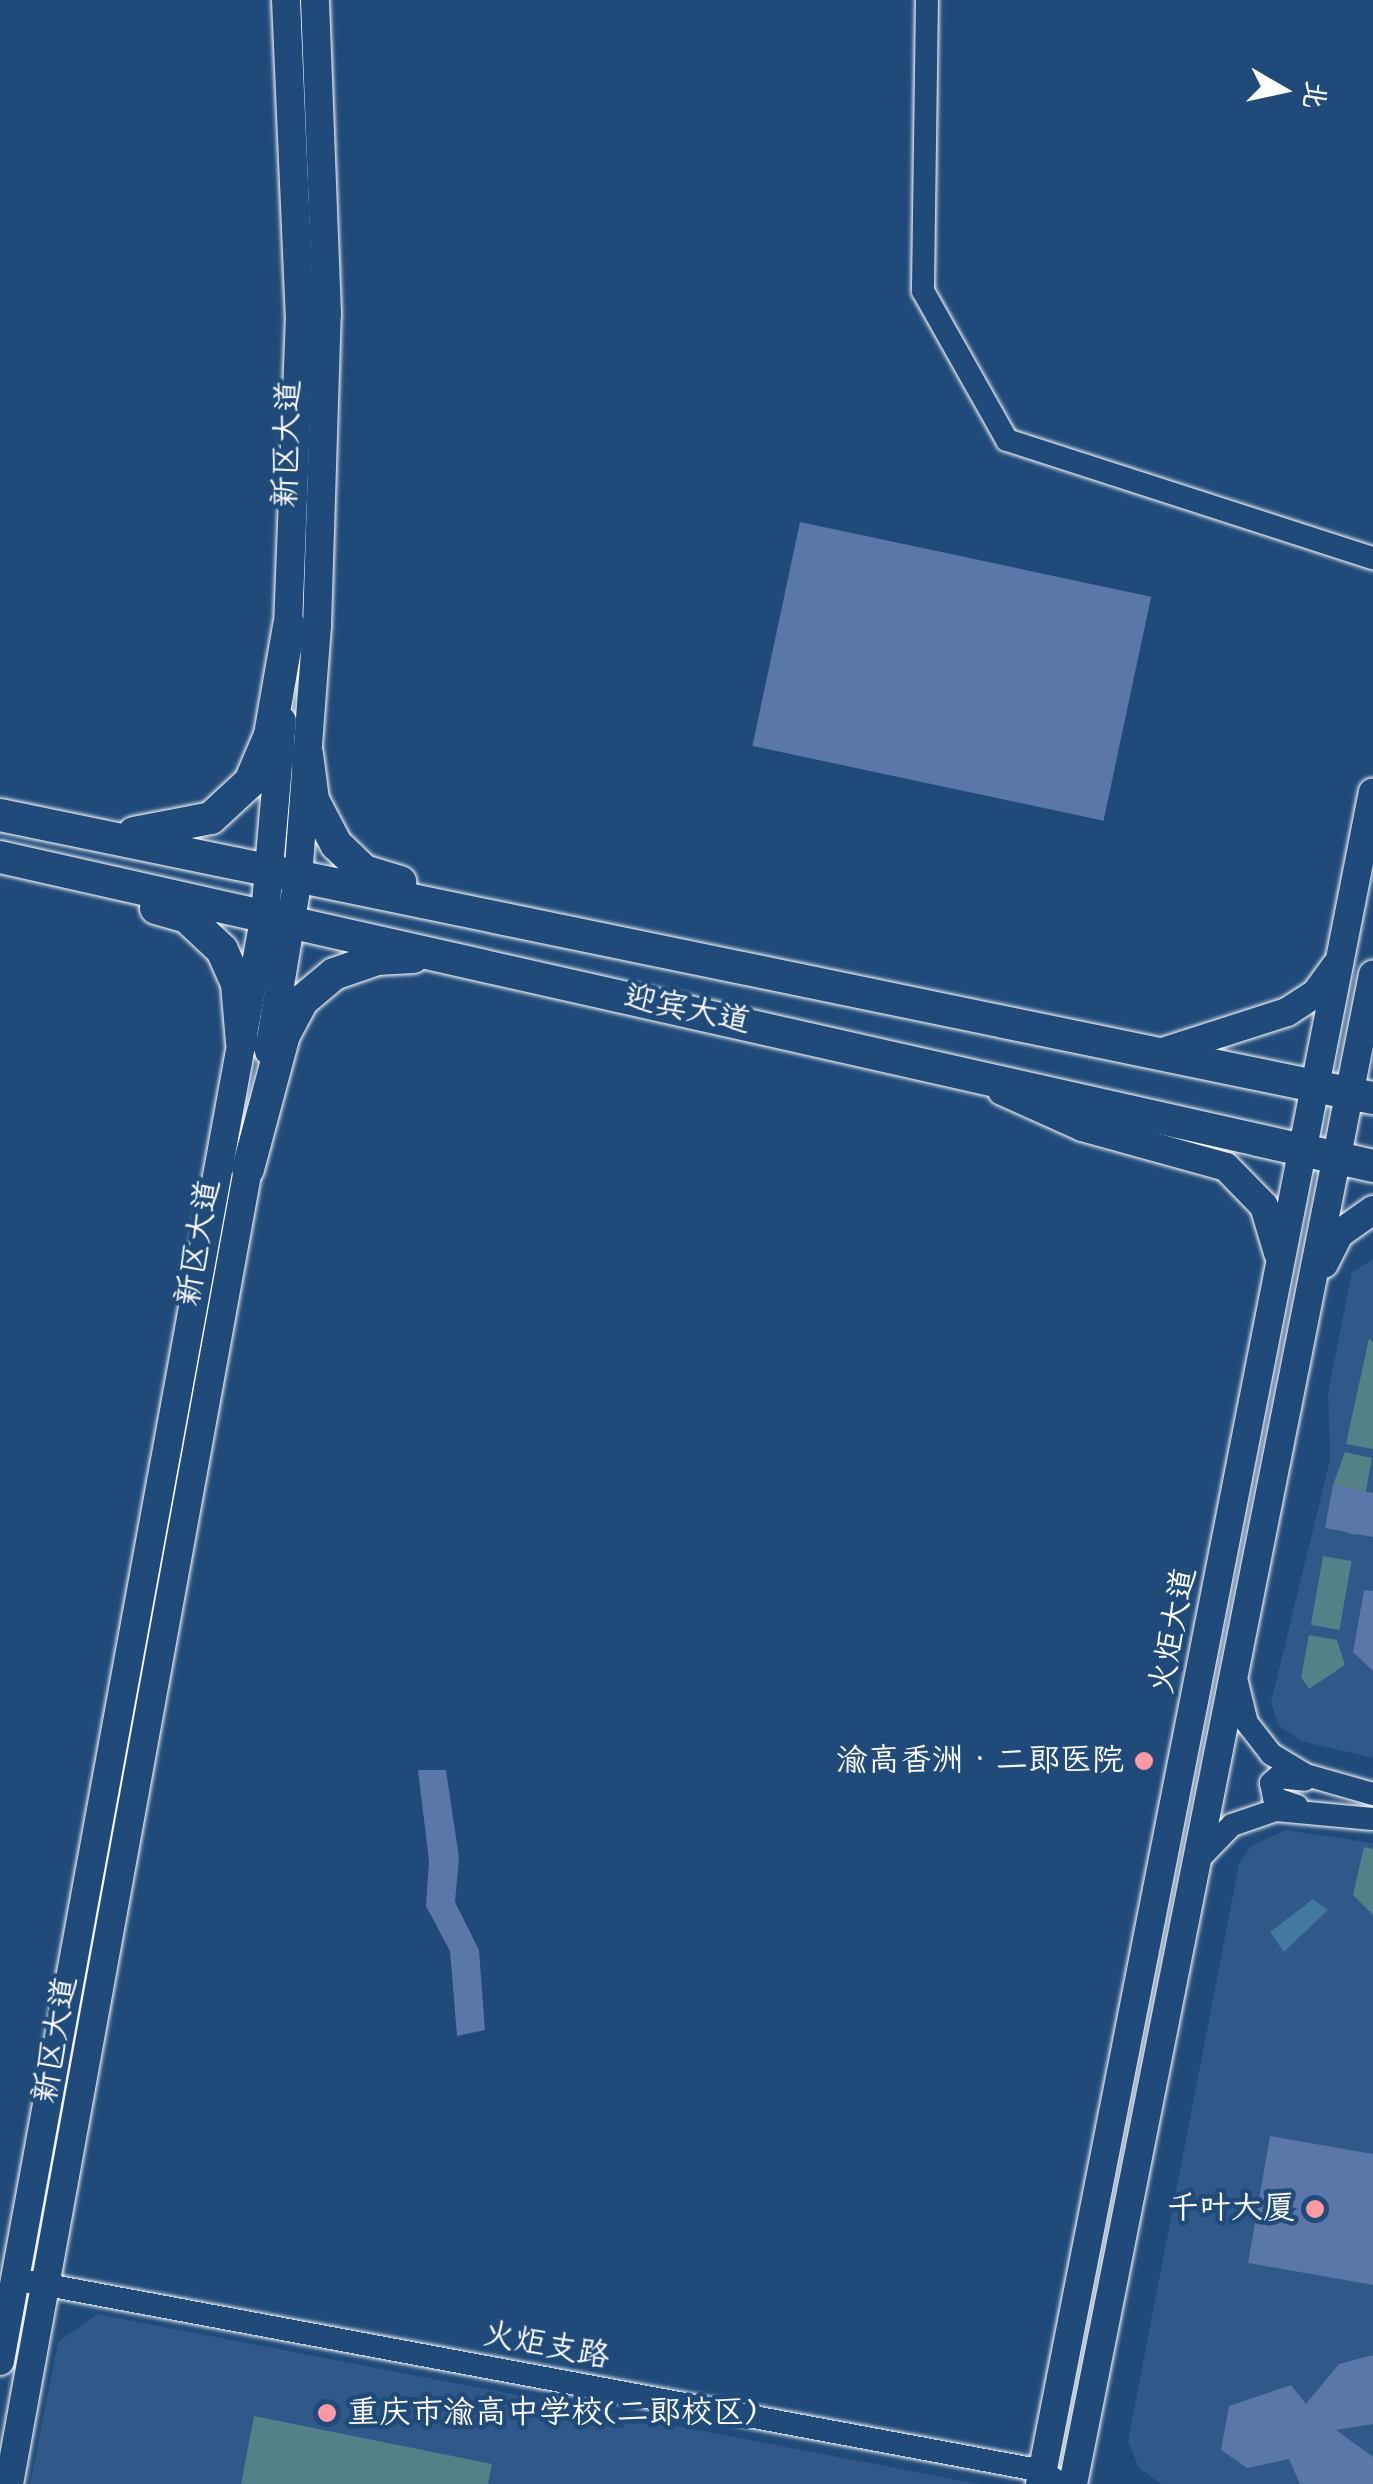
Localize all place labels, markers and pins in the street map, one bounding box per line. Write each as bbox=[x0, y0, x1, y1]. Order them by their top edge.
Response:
place label: 渝高香洲‧二郎医院 bbox=[836, 1742, 1124, 1780]
marker: 渝高香洲‧二郎医院 bbox=[1133, 1750, 1155, 1772]
place label: 千叶大厦 bbox=[1167, 2190, 1295, 2228]
marker: 千叶大厦 bbox=[1304, 2198, 1326, 2220]
place label: 重庆市渝高中学校(二郎校区) bbox=[347, 2394, 756, 2432]
marker: 重庆市渝高中学校(二郎校区) bbox=[316, 2402, 338, 2424]

